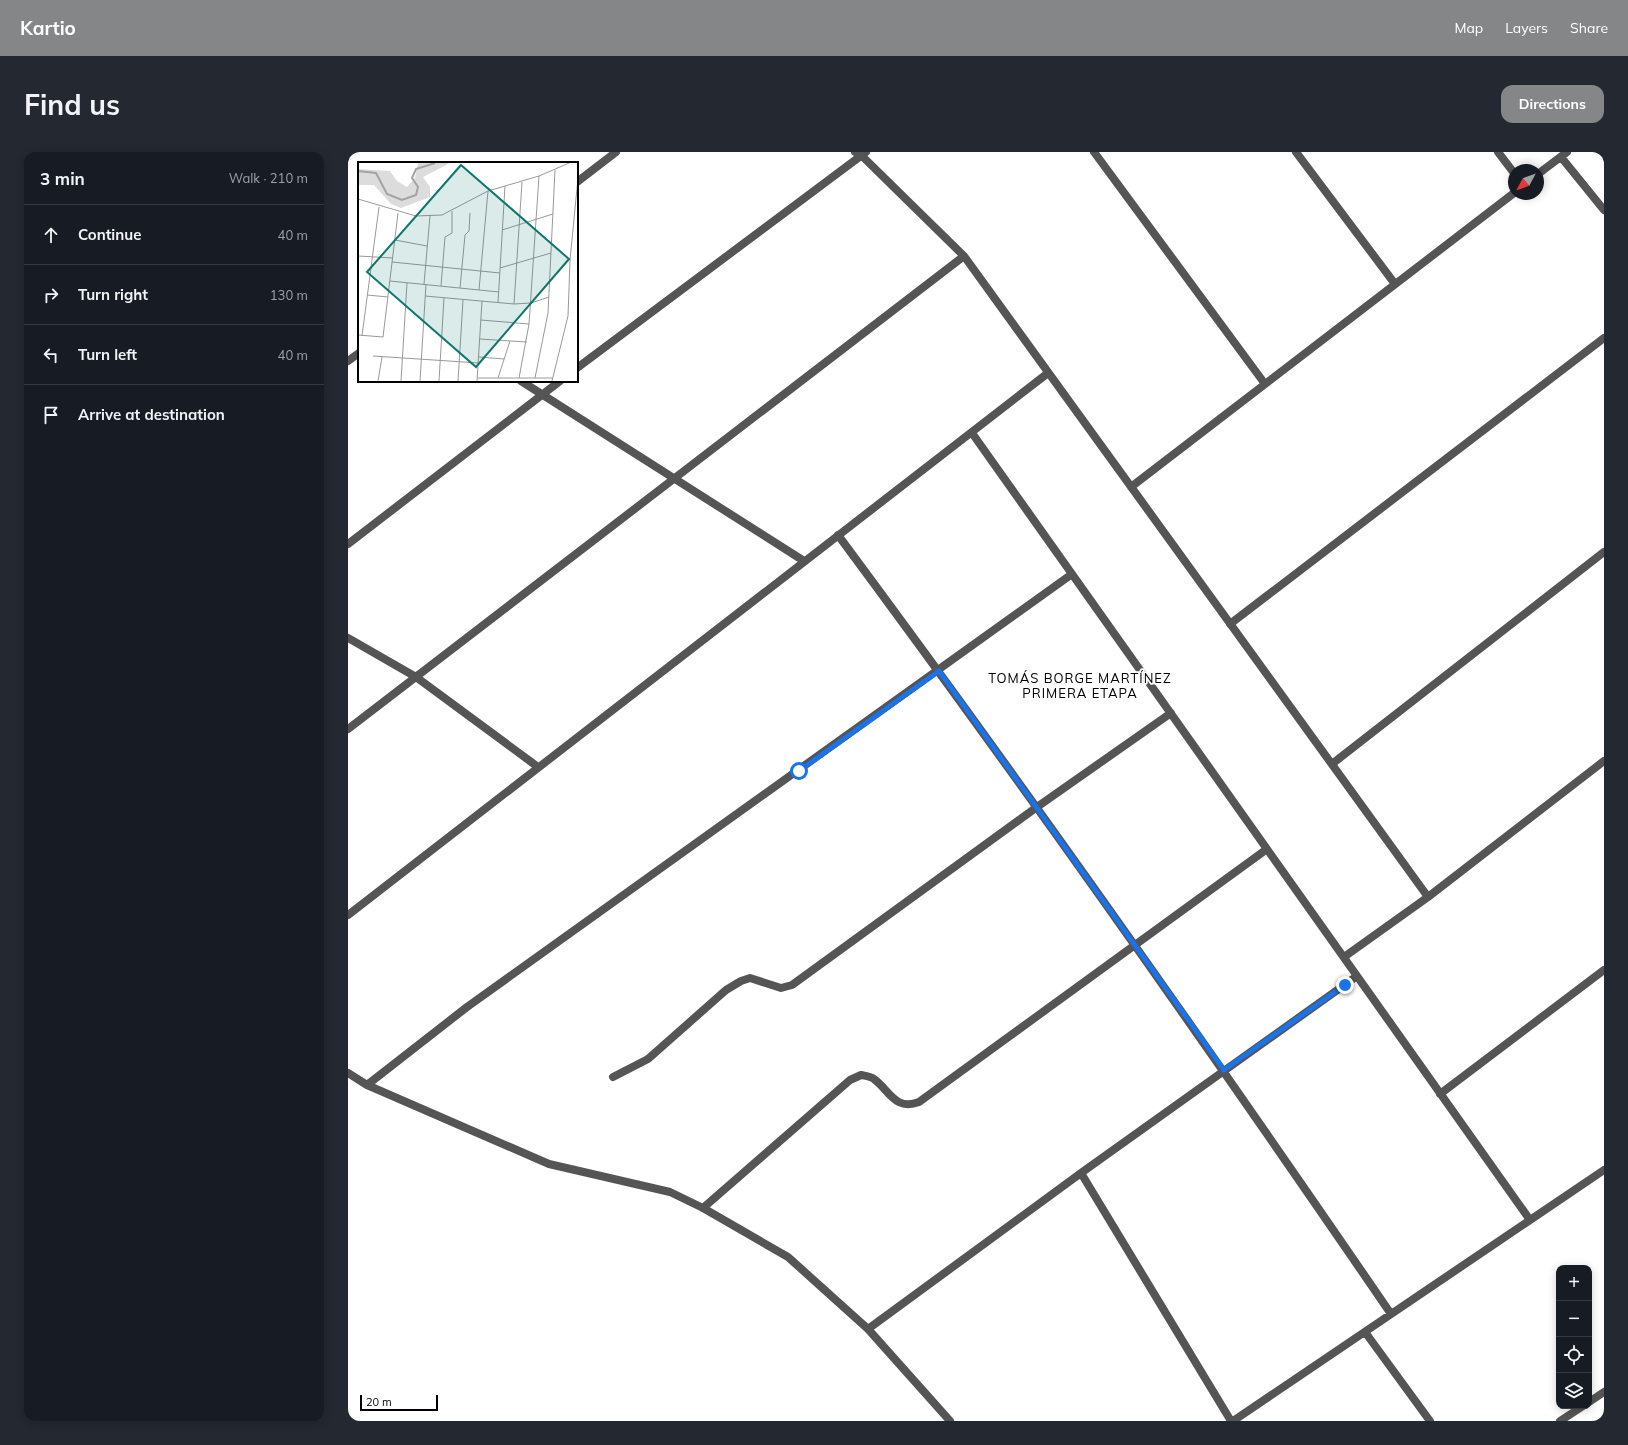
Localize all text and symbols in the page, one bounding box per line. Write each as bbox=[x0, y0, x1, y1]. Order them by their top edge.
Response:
text: Kartio bbox=[20, 16, 76, 40]
text: Map bbox=[1454, 19, 1483, 37]
text: Layers bbox=[1505, 19, 1548, 37]
text: Share bbox=[1570, 19, 1608, 37]
button: Directions bbox=[1501, 85, 1604, 123]
text: Find us bbox=[24, 87, 120, 122]
inset map bbox=[358, 162, 578, 382]
north arrow bbox=[1508, 164, 1544, 200]
text: 3 min bbox=[40, 168, 85, 189]
text: Walk · 210 m bbox=[229, 170, 308, 186]
icon: ahead bbox=[40, 224, 62, 246]
text: Continue bbox=[78, 225, 141, 244]
text: 40 m bbox=[278, 227, 308, 243]
icon: right bbox=[40, 284, 62, 306]
text: Turn right bbox=[78, 285, 148, 304]
text: 130 m bbox=[270, 287, 308, 303]
icon: left bbox=[40, 344, 62, 366]
text: Turn left bbox=[78, 345, 137, 364]
text: 40 m bbox=[278, 347, 308, 363]
icon: arrive bbox=[40, 404, 62, 426]
text: Arrive at destination bbox=[78, 405, 225, 424]
district label: TOMÁS BORGE MARTÍNEZ PRIMERA ETAPA bbox=[988, 670, 1172, 701]
route start bbox=[790, 762, 808, 780]
route end bbox=[1336, 976, 1354, 994]
map controls bbox=[1556, 1265, 1592, 1409]
button: + bbox=[1556, 1265, 1592, 1301]
button: − bbox=[1556, 1301, 1592, 1337]
button: locate bbox=[1556, 1337, 1592, 1373]
button: layers bbox=[1556, 1373, 1592, 1409]
scale bar bbox=[360, 1393, 438, 1412]
text: 20 m bbox=[366, 1395, 392, 1409]

